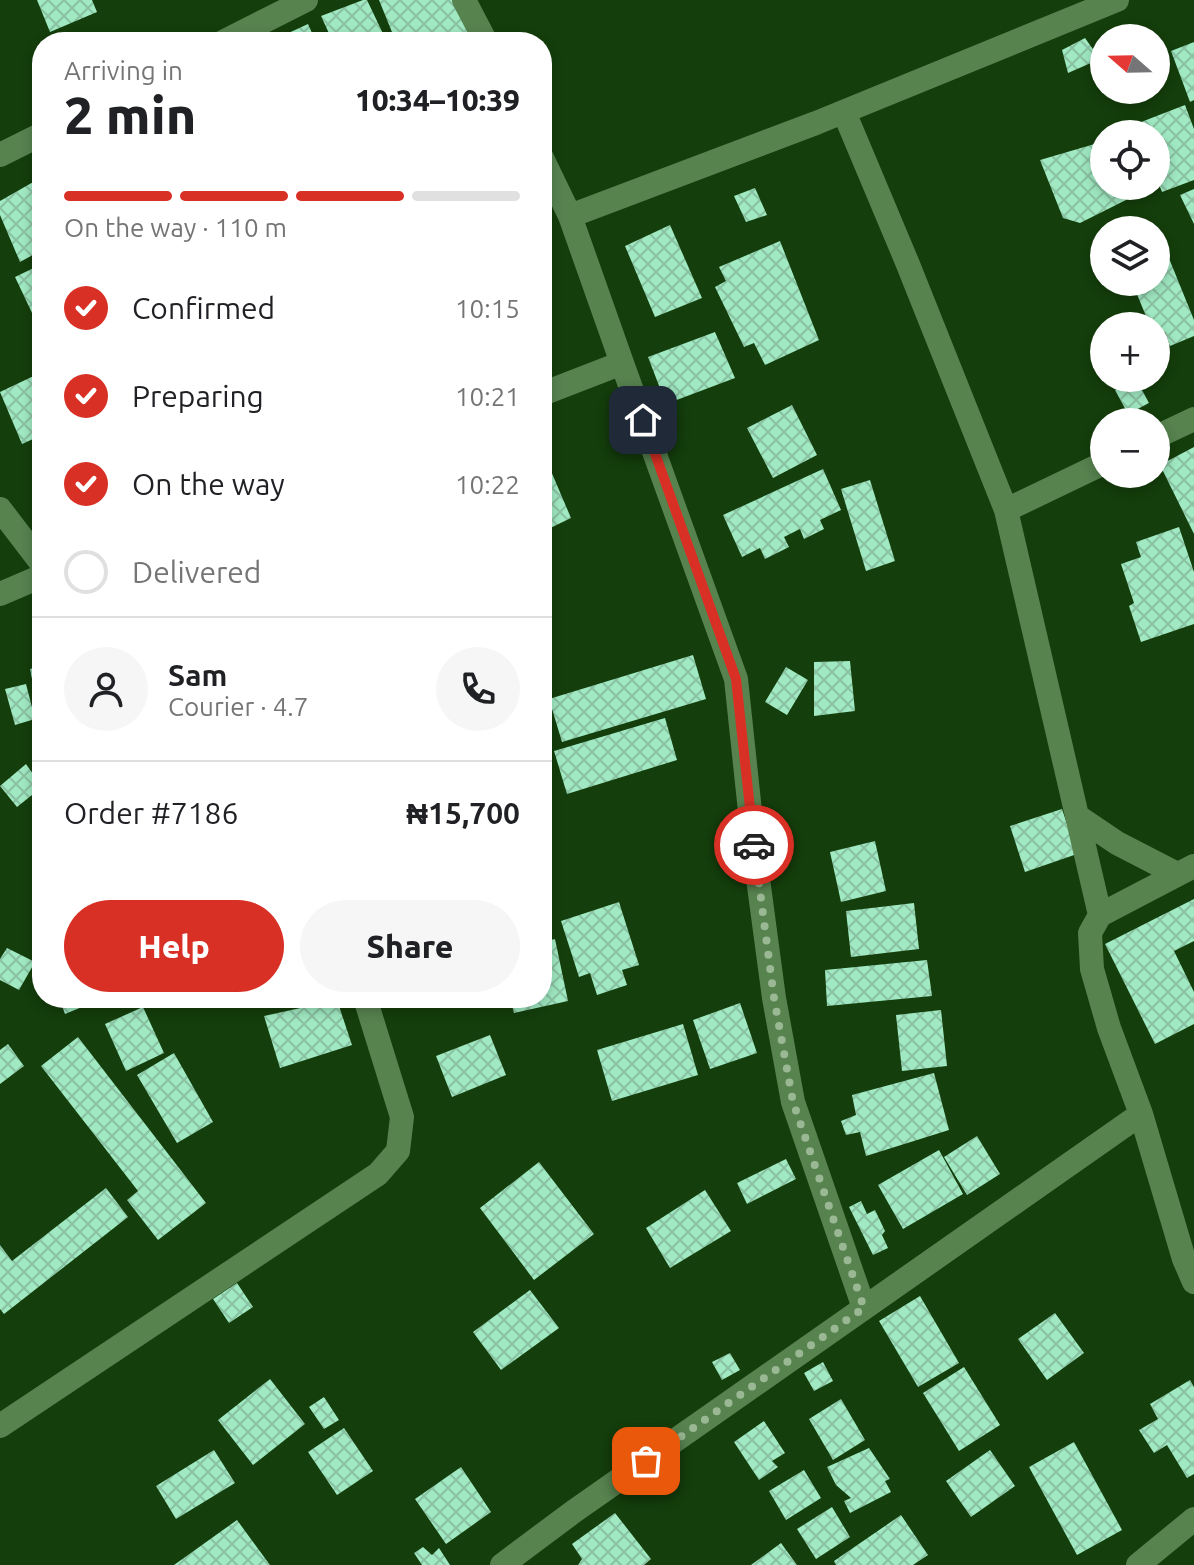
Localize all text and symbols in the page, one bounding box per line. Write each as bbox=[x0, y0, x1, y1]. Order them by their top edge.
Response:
north arrow bbox=[1090, 24, 1170, 104]
map controls bbox=[1090, 24, 1170, 488]
text: Arriving in bbox=[64, 56, 183, 85]
text: 10:34–10:39 bbox=[355, 83, 520, 117]
text: 2 min bbox=[64, 86, 196, 144]
button: locate bbox=[1090, 120, 1170, 200]
text: On the way · 110 m bbox=[64, 213, 287, 242]
button: layers bbox=[1090, 216, 1170, 296]
icon: check bbox=[64, 286, 108, 330]
text: Confirmed bbox=[132, 291, 275, 325]
text: 10:15 bbox=[455, 294, 520, 323]
button: + bbox=[1090, 312, 1170, 392]
icon: check bbox=[64, 374, 108, 418]
text: Preparing bbox=[132, 379, 264, 413]
text: 10:21 bbox=[455, 382, 520, 411]
pin bbox=[609, 386, 677, 454]
icon: home bbox=[621, 398, 665, 442]
button: − bbox=[1090, 408, 1170, 488]
icon: check bbox=[64, 462, 108, 506]
text: On the way bbox=[132, 467, 285, 501]
text: 10:22 bbox=[455, 470, 520, 499]
text: Delivered bbox=[132, 555, 261, 589]
button: person bbox=[64, 647, 148, 731]
button: phone bbox=[436, 647, 520, 731]
text: Sam bbox=[168, 658, 227, 692]
text: Courier · 4.7 bbox=[168, 692, 308, 721]
text: Order #7186 bbox=[64, 796, 238, 830]
text: ₦15,700 bbox=[406, 796, 520, 830]
courier bbox=[714, 805, 794, 885]
icon: car bbox=[732, 823, 776, 867]
button: Help bbox=[64, 900, 284, 992]
button: Share bbox=[300, 900, 520, 992]
pin bbox=[612, 1427, 680, 1495]
icon: bag bbox=[624, 1439, 668, 1483]

